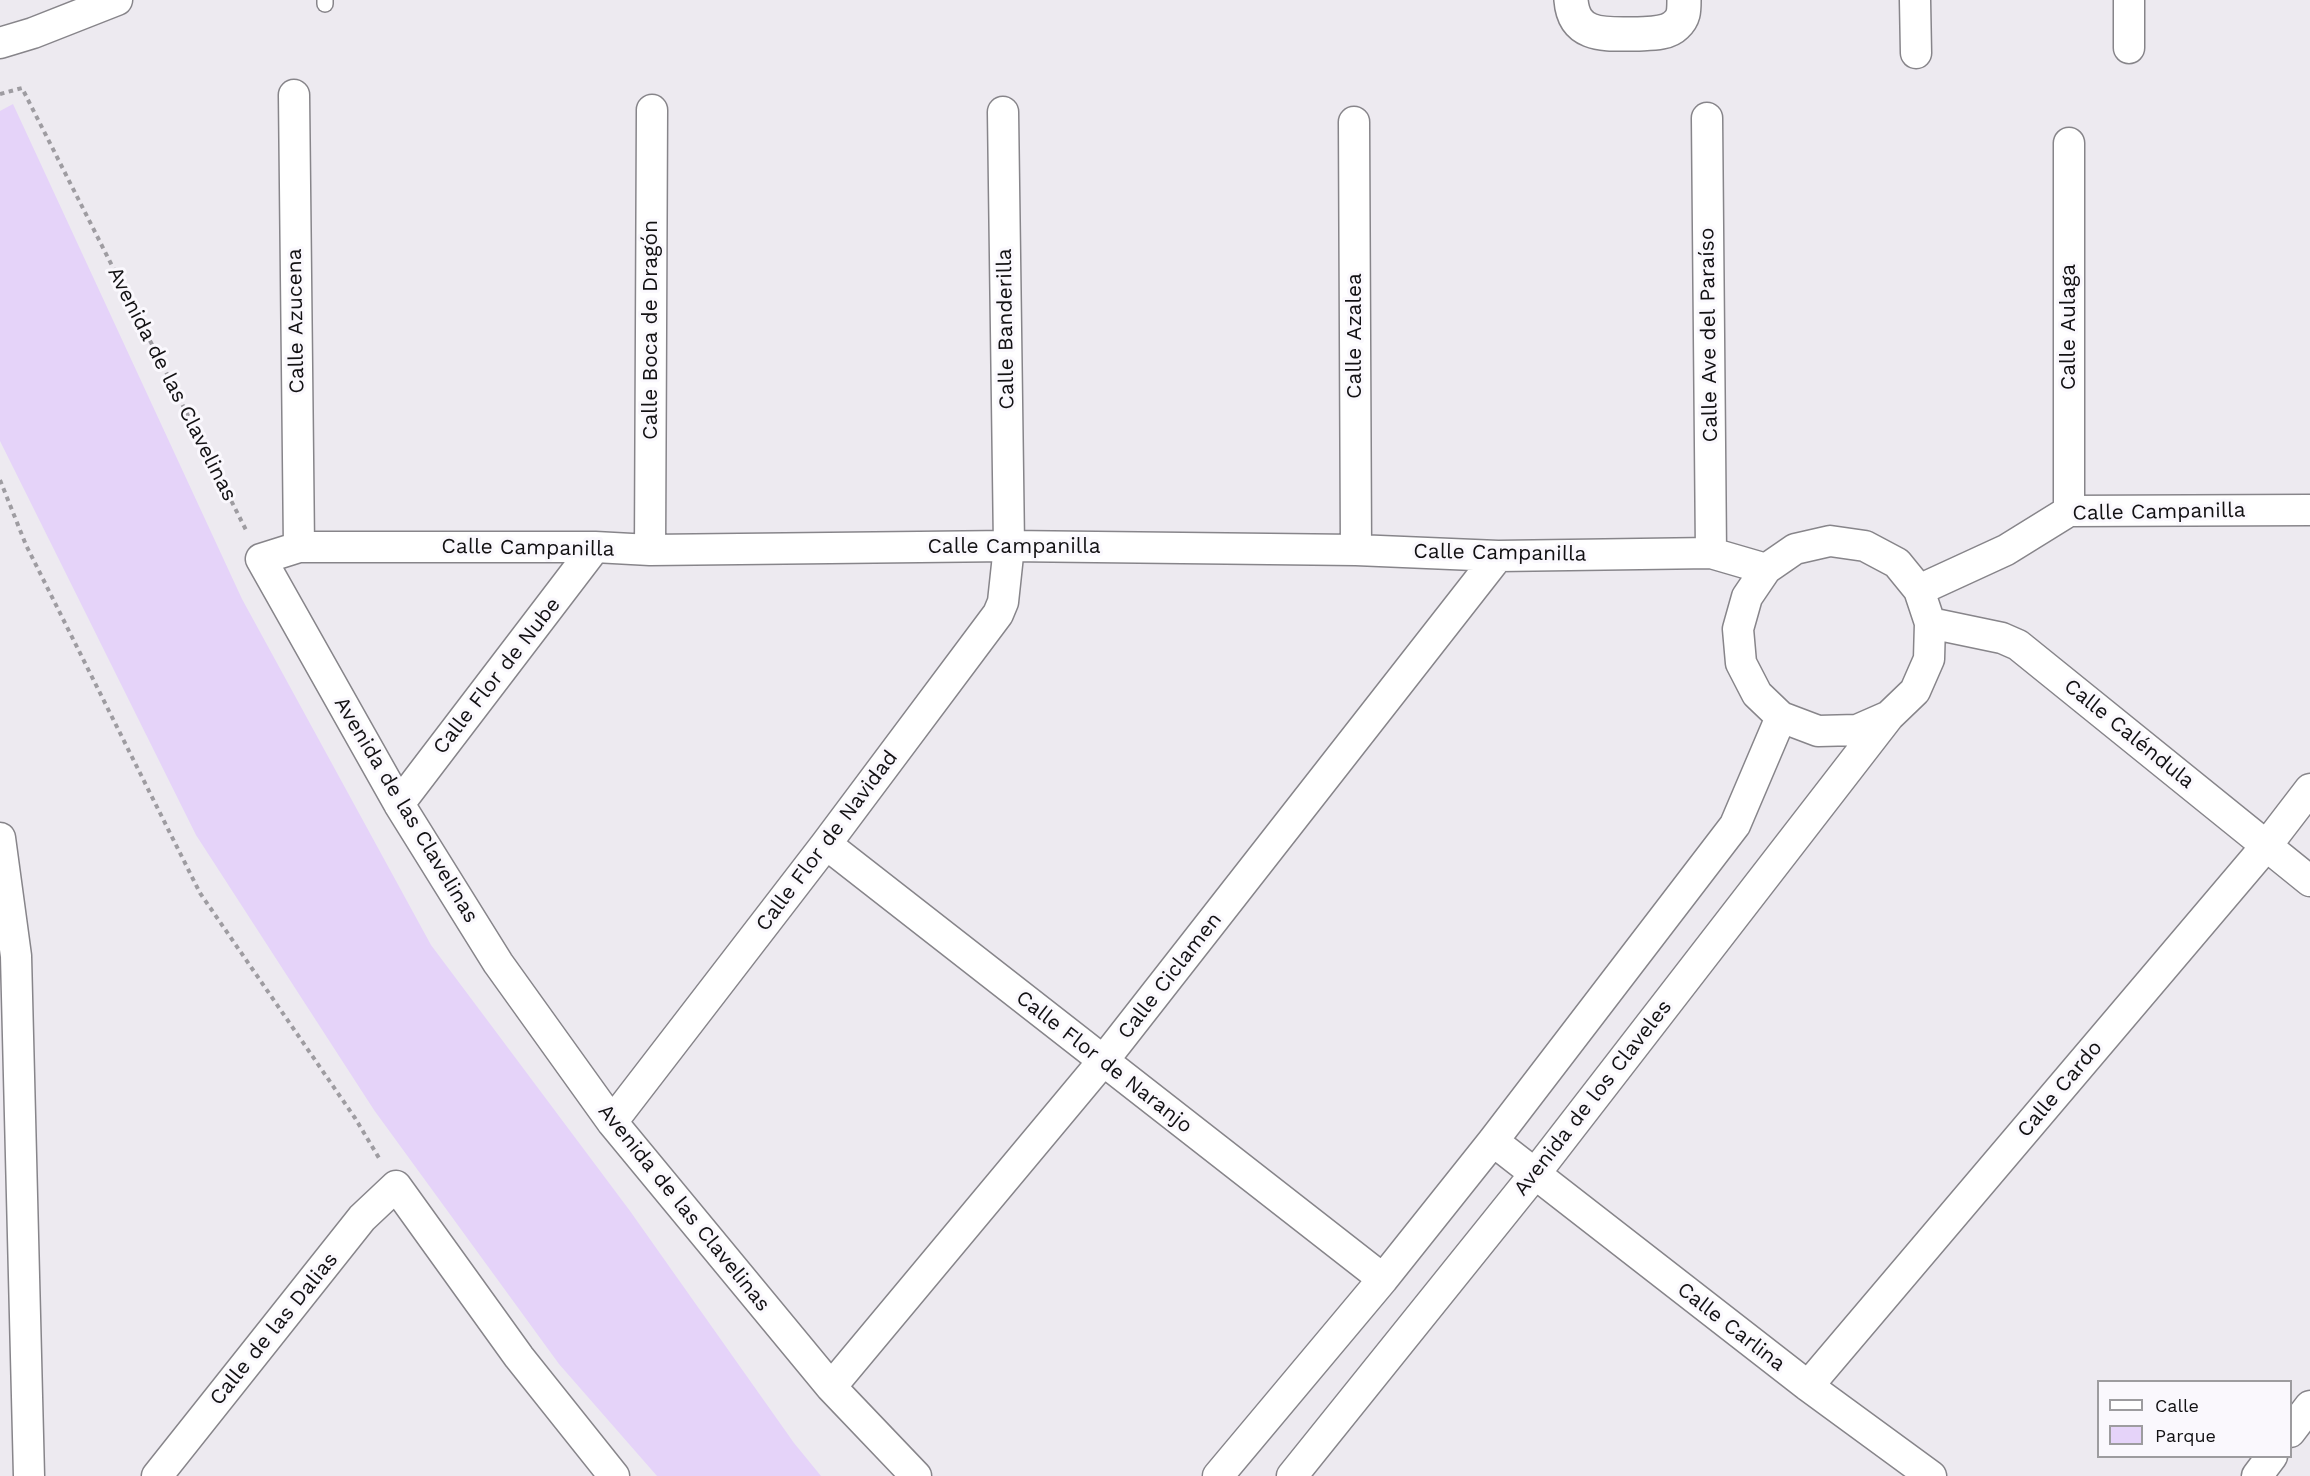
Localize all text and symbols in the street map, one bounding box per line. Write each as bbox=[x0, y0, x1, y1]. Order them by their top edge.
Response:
street label: Calle Boca de Dragón bbox=[638, 220, 664, 440]
street label: Calle Ave del Paraíso bbox=[1695, 227, 1723, 443]
street label: Calle Azucena bbox=[282, 248, 310, 394]
street label: Calle Banderilla bbox=[992, 248, 1020, 410]
street label: Avenida de las Clavelinas bbox=[102, 263, 242, 505]
street label: Calle Aulaga bbox=[2056, 264, 2082, 390]
street label: Calle Azalea bbox=[1342, 273, 1368, 399]
street label: Calle Campanilla bbox=[2072, 498, 2246, 526]
street label: Calle Campanilla bbox=[441, 534, 615, 562]
street label: Calle Campanilla bbox=[927, 534, 1101, 560]
street label: Calle Campanilla bbox=[1413, 539, 1587, 567]
street label: Calle Flor de Nube bbox=[428, 593, 566, 759]
street label: Calle Caléndula bbox=[2059, 674, 2199, 794]
street label: Avenida de las Clavelinas bbox=[328, 692, 484, 928]
street label: Calle Flor de Navidad bbox=[751, 746, 903, 936]
street label: Calle Ciclamen bbox=[1113, 908, 1227, 1044]
street label: Calle Flor de Naranjo bbox=[1011, 985, 1197, 1139]
street label: Avenida de los Claveles bbox=[1509, 995, 1677, 1201]
street label: Calle Cardo bbox=[2012, 1035, 2108, 1143]
street label: Avenida de las Clavelinas bbox=[593, 1099, 775, 1317]
street label: Calle de las Dalias bbox=[205, 1247, 343, 1411]
street label: Calle Carlina bbox=[1672, 1277, 1790, 1377]
legend bbox=[2097, 1380, 2292, 1458]
text: Calle bbox=[2155, 1395, 2199, 1416]
text: Parque bbox=[2155, 1425, 2216, 1446]

